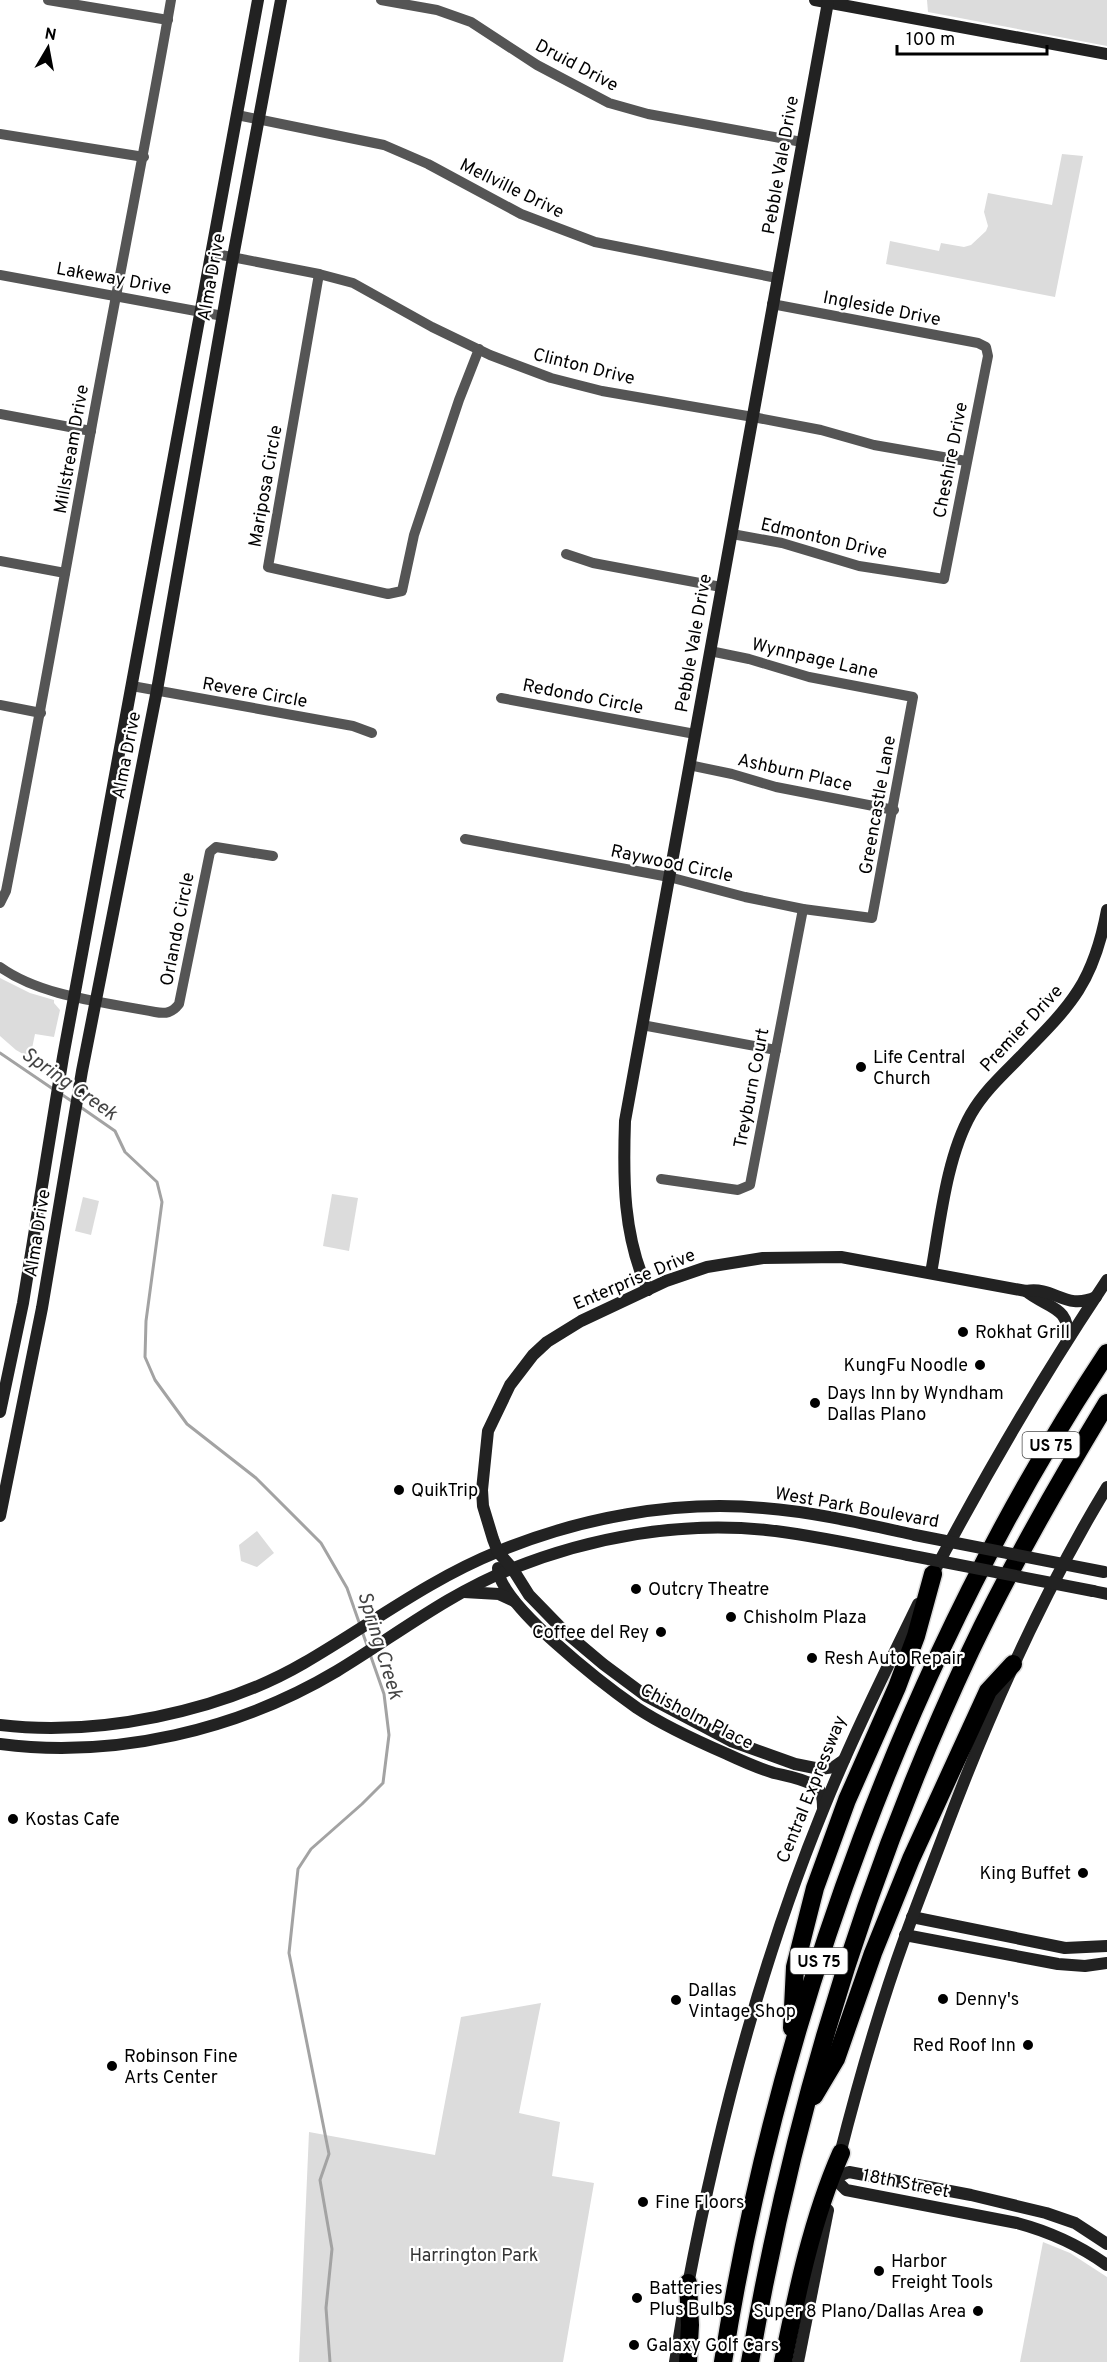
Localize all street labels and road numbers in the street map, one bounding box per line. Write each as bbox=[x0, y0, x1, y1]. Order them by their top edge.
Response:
street label: Druid Drive bbox=[531, 35, 622, 98]
street label: Pebble Vale Drive bbox=[758, 94, 805, 236]
street label: Mellville Drive bbox=[455, 154, 567, 225]
street label: Alma Drive bbox=[193, 232, 231, 323]
street label: Lakeway Drive bbox=[54, 258, 173, 301]
street label: Ingleside Drive bbox=[821, 287, 943, 332]
street label: Clinton Drive bbox=[530, 344, 637, 391]
street label: Millstream Drive bbox=[50, 383, 95, 516]
street label: Cheshire Drive bbox=[929, 400, 974, 520]
street label: Mariposa Circle bbox=[244, 423, 289, 549]
street label: Edmonton Drive bbox=[758, 514, 889, 565]
street label: Pebble Vale Drive bbox=[671, 572, 718, 714]
street label: Wynnpage Lane bbox=[749, 634, 880, 685]
street label: Revere Circle bbox=[200, 673, 309, 714]
street label: Redondo Circle bbox=[520, 674, 645, 720]
street label: Alma Drive bbox=[108, 710, 147, 801]
street label: Greencastle Lane bbox=[855, 734, 902, 877]
street label: Ashburn Place bbox=[735, 749, 854, 798]
street label: Raywood Circle bbox=[608, 840, 735, 889]
street label: Orlando Circle bbox=[156, 870, 201, 988]
street label: Premier Drive bbox=[976, 980, 1068, 1078]
street label: Treyburn Court bbox=[730, 1026, 775, 1150]
street label: Alma Drive bbox=[20, 1188, 57, 1279]
street label: Enterprise Drive bbox=[570, 1244, 699, 1316]
road number: US 75 bbox=[1022, 1432, 1080, 1458]
street label: West Park Boulevard bbox=[773, 1483, 941, 1534]
street label: Chisholm Place bbox=[636, 1679, 757, 1756]
street label: Central Expressway bbox=[772, 1712, 853, 1867]
road number: US 75 bbox=[790, 1948, 848, 1974]
street label: 18th Street bbox=[860, 2165, 951, 2204]

